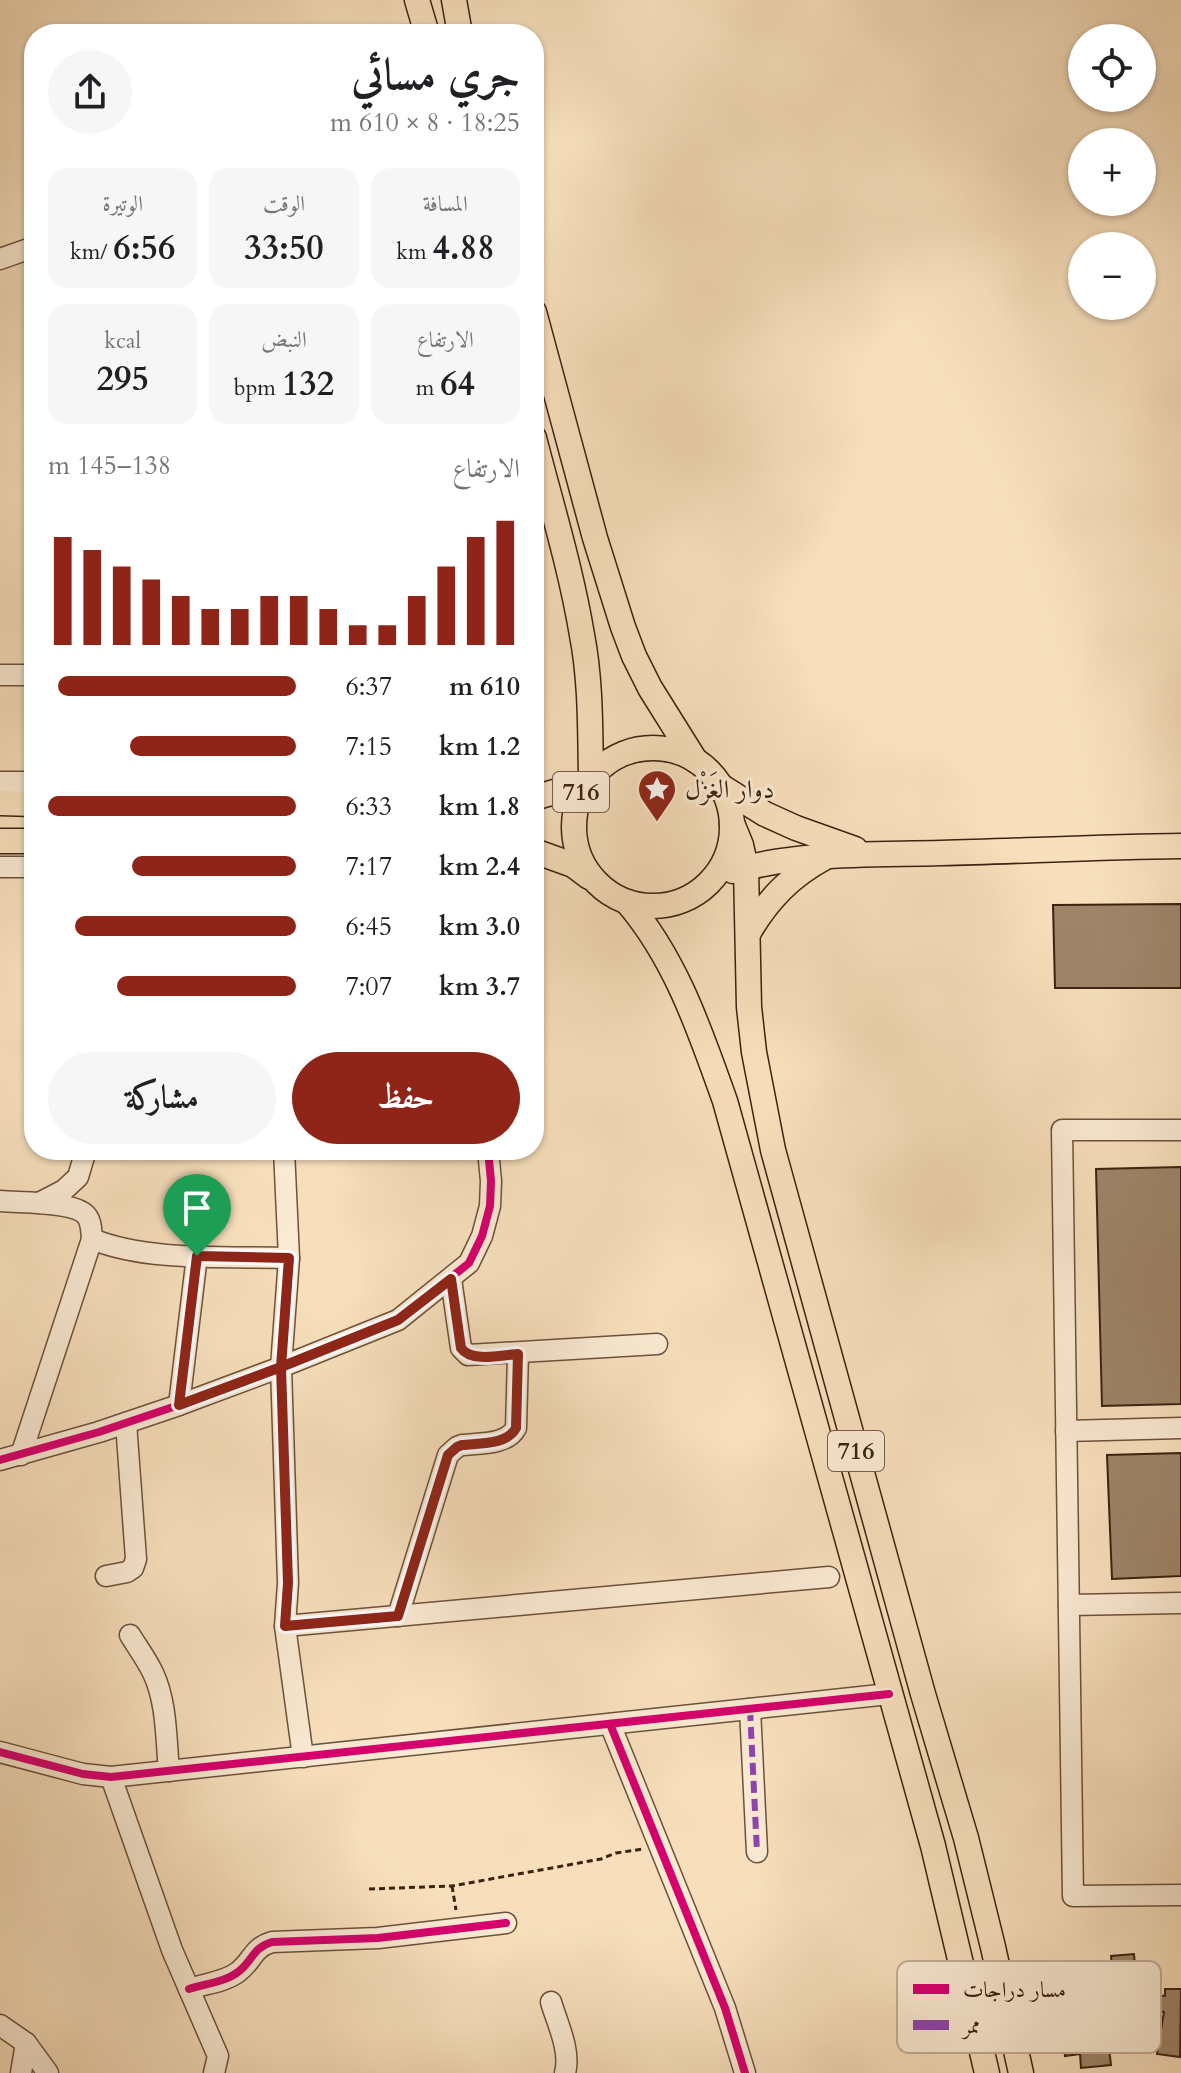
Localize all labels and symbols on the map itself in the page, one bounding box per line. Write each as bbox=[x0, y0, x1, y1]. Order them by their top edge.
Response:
place icon: دوار الغَزْل bbox=[636, 768, 678, 823]
place label: دوار الغَزْل bbox=[685, 770, 774, 807]
road number: 716 bbox=[553, 772, 609, 812]
pin bbox=[163, 1174, 231, 1256]
road number: 716 bbox=[828, 1431, 884, 1471]
legend bbox=[897, 1961, 1161, 2053]
text: مسار دراجات bbox=[963, 1975, 1066, 2005]
text: ممر bbox=[961, 2011, 981, 2041]

